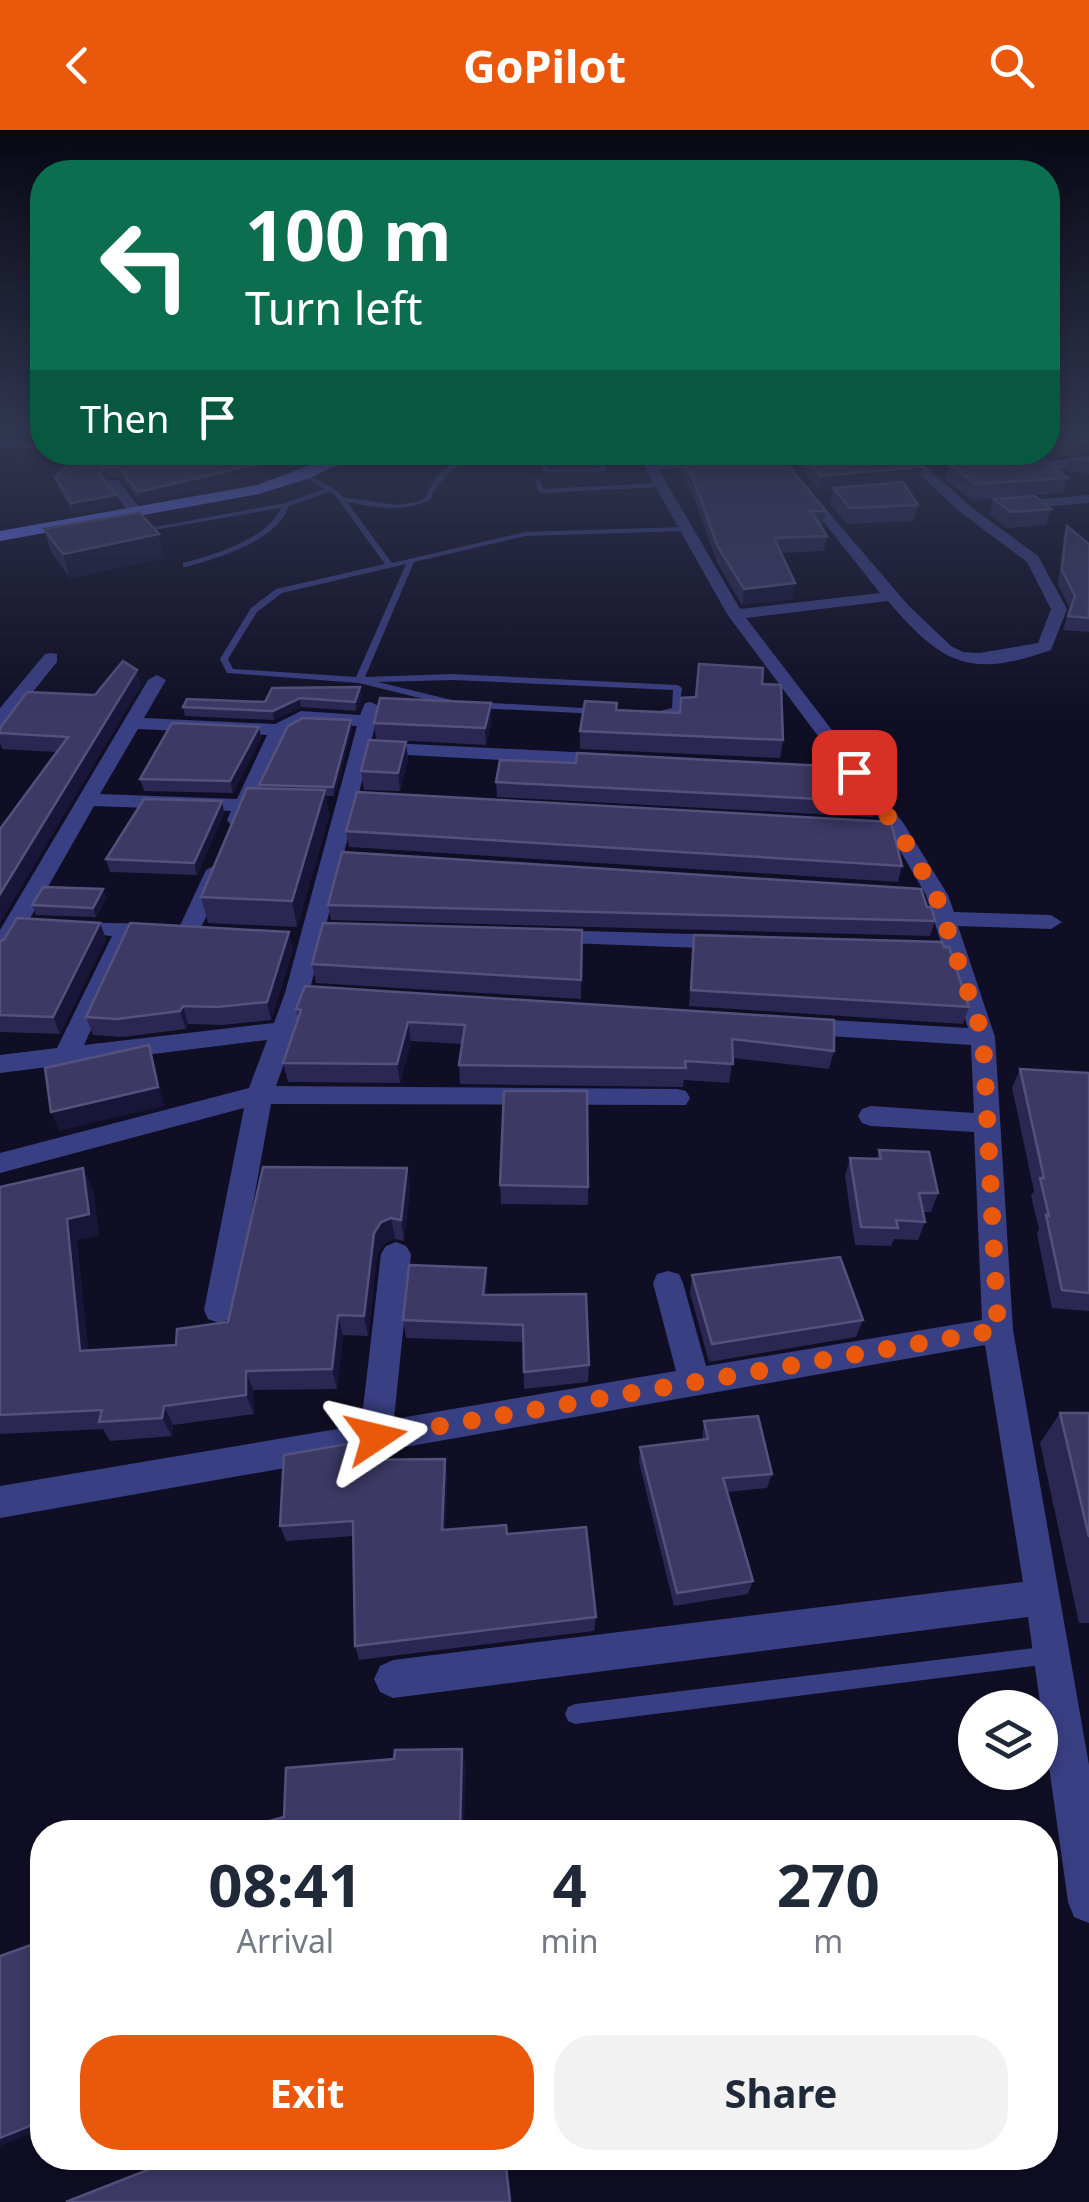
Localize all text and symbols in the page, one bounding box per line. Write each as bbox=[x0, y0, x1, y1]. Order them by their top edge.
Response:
text: GoPilot bbox=[463, 35, 626, 96]
icon: back bbox=[50, 38, 105, 93]
icon: search bbox=[984, 38, 1039, 93]
text: 100 m bbox=[245, 186, 452, 282]
icon: left bbox=[80, 200, 210, 330]
text: Turn left bbox=[245, 277, 422, 338]
icon: arrive bbox=[190, 390, 245, 445]
text: Then bbox=[80, 392, 170, 444]
pin bbox=[812, 730, 897, 815]
icon: arrive bbox=[827, 745, 882, 800]
position arrow bbox=[324, 1385, 428, 1489]
map controls bbox=[958, 1690, 1058, 1790]
button: layers bbox=[958, 1690, 1058, 1790]
text: 08:41 bbox=[208, 1843, 362, 1925]
text: 4 bbox=[552, 1843, 587, 1925]
text: 270 bbox=[777, 1843, 880, 1925]
text: Arrival bbox=[237, 1919, 334, 1962]
text: min bbox=[541, 1919, 599, 1962]
text: m bbox=[813, 1919, 843, 1962]
button: Exit bbox=[80, 2035, 534, 2150]
button: Share bbox=[554, 2035, 1008, 2150]

